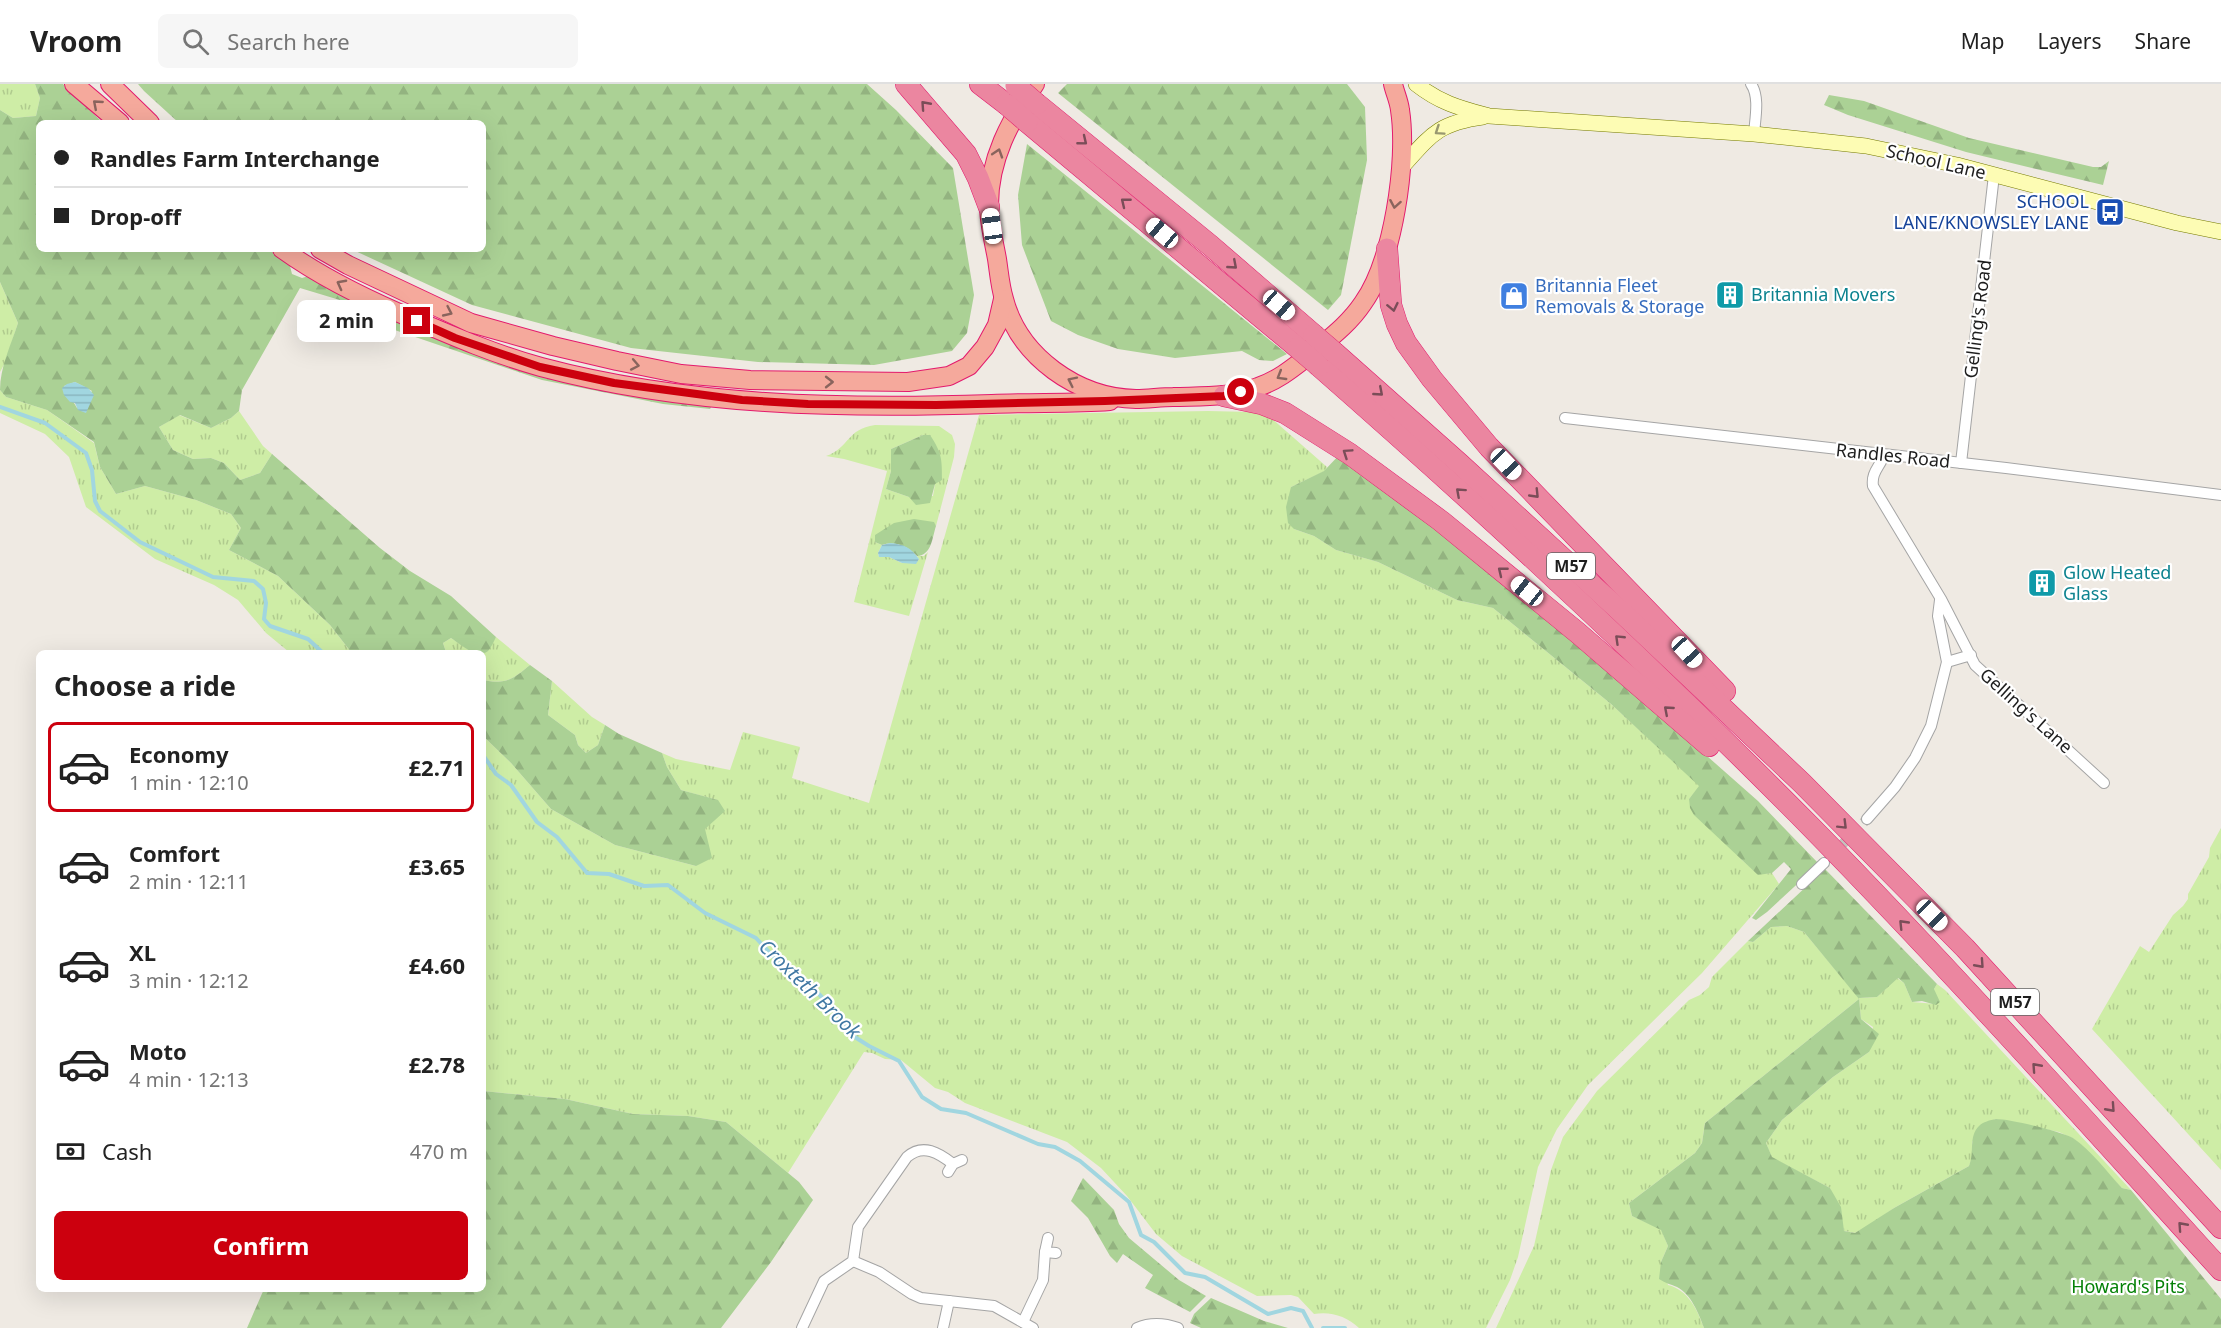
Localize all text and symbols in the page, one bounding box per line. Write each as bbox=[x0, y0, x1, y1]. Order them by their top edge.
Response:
search box bbox=[158, 14, 578, 68]
text: Vroom bbox=[30, 22, 122, 60]
icon: search bbox=[179, 25, 212, 58]
text: Search here bbox=[227, 26, 350, 56]
text: Map bbox=[1961, 27, 2005, 55]
text: Layers bbox=[2038, 27, 2102, 55]
text: Share bbox=[2135, 27, 2191, 55]
one-way arrow bbox=[93, 100, 104, 111]
one-way arrow bbox=[921, 101, 932, 112]
one-way arrow bbox=[1435, 124, 1446, 135]
one-way arrow bbox=[1076, 133, 1087, 144]
street label: School Lane bbox=[1884, 138, 1988, 184]
text: Randles Farm Interchange bbox=[90, 143, 380, 173]
one-way arrow bbox=[991, 148, 1003, 159]
place label: SCHOOL LANE/KNOWSLEY LANE bbox=[1893, 189, 2089, 234]
bus stop icon: SCHOOL LANE/KNOWSLEY LANE bbox=[2094, 196, 2126, 228]
one-way arrow bbox=[1121, 198, 1132, 209]
one-way arrow bbox=[1390, 199, 1402, 209]
text: Drop-off bbox=[90, 201, 181, 231]
car bbox=[981, 207, 1003, 245]
car bbox=[1142, 215, 1182, 251]
one-way arrow bbox=[1226, 258, 1237, 269]
street label: Gelling's Road bbox=[1958, 258, 1996, 380]
place label: Britannia Fleet Removals & Storage bbox=[1535, 273, 1704, 318]
building icon: Britannia Movers bbox=[1714, 279, 1746, 311]
one-way arrow bbox=[337, 280, 347, 291]
shop icon: Britannia Fleet Removals & Storage bbox=[1498, 280, 1530, 312]
place label: Britannia Movers bbox=[1751, 282, 1895, 306]
car bbox=[1260, 286, 1298, 324]
callout: 2 min bbox=[297, 300, 396, 342]
one-way arrow bbox=[1386, 302, 1399, 312]
one-way arrow bbox=[441, 304, 452, 316]
text: 2 min bbox=[319, 307, 374, 334]
route end bbox=[403, 307, 430, 334]
one-way arrow bbox=[630, 358, 640, 371]
one-way arrow bbox=[1277, 369, 1287, 381]
one-way arrow bbox=[824, 376, 833, 388]
one-way arrow bbox=[1067, 377, 1078, 388]
route start bbox=[1227, 378, 1254, 405]
one-way arrow bbox=[1372, 385, 1382, 396]
street label: Randles Road bbox=[1835, 437, 1951, 473]
car bbox=[1487, 445, 1525, 483]
one-way arrow bbox=[1343, 449, 1354, 460]
one-way arrow bbox=[1528, 487, 1539, 497]
one-way arrow bbox=[1456, 488, 1467, 499]
road number: M57 bbox=[1547, 553, 1595, 579]
place label: Glow Heated Glass bbox=[2063, 560, 2171, 605]
one-way arrow bbox=[1498, 567, 1509, 578]
building icon: Glow Heated Glass bbox=[2026, 567, 2058, 599]
car bbox=[1507, 573, 1547, 609]
car bbox=[1668, 633, 1706, 671]
one-way arrow bbox=[1615, 635, 1626, 646]
street label: Gelling's Lane bbox=[1975, 662, 2078, 758]
text: Choose a ride bbox=[54, 667, 236, 704]
one-way arrow bbox=[1664, 706, 1674, 717]
text: Economy bbox=[129, 739, 228, 769]
icon: car bbox=[57, 740, 111, 794]
text: £2.71 bbox=[408, 752, 465, 782]
text: 1 min · 12:10 bbox=[129, 769, 249, 796]
one-way arrow bbox=[1836, 817, 1847, 828]
text: Comfort bbox=[129, 838, 220, 868]
icon: car bbox=[57, 839, 111, 893]
text: £3.65 bbox=[408, 851, 465, 881]
text: 2 min · 12:11 bbox=[129, 868, 249, 895]
car bbox=[1913, 896, 1951, 934]
one-way arrow bbox=[1900, 920, 1911, 931]
water label: Croxteth Brook bbox=[753, 933, 868, 1045]
text: XL bbox=[129, 937, 156, 967]
icon: car bbox=[57, 938, 111, 992]
text: £4.60 bbox=[408, 950, 465, 980]
one-way arrow bbox=[1973, 957, 1984, 968]
text: 3 min · 12:12 bbox=[129, 967, 249, 994]
road number: M57 bbox=[1991, 989, 2039, 1015]
text: Moto bbox=[129, 1036, 187, 1066]
icon: car bbox=[57, 1037, 111, 1091]
text: £2.78 bbox=[408, 1049, 465, 1079]
one-way arrow bbox=[2032, 1063, 2043, 1073]
text: 4 min · 12:13 bbox=[129, 1066, 249, 1093]
one-way arrow bbox=[2104, 1101, 2115, 1112]
icon: cash bbox=[54, 1135, 87, 1168]
text: Cash bbox=[102, 1136, 152, 1166]
text: 470 m bbox=[410, 1138, 468, 1165]
button: Confirm bbox=[54, 1211, 468, 1280]
one-way arrow bbox=[2178, 1223, 2189, 1233]
park label: Howard's Pits bbox=[2071, 1274, 2185, 1298]

